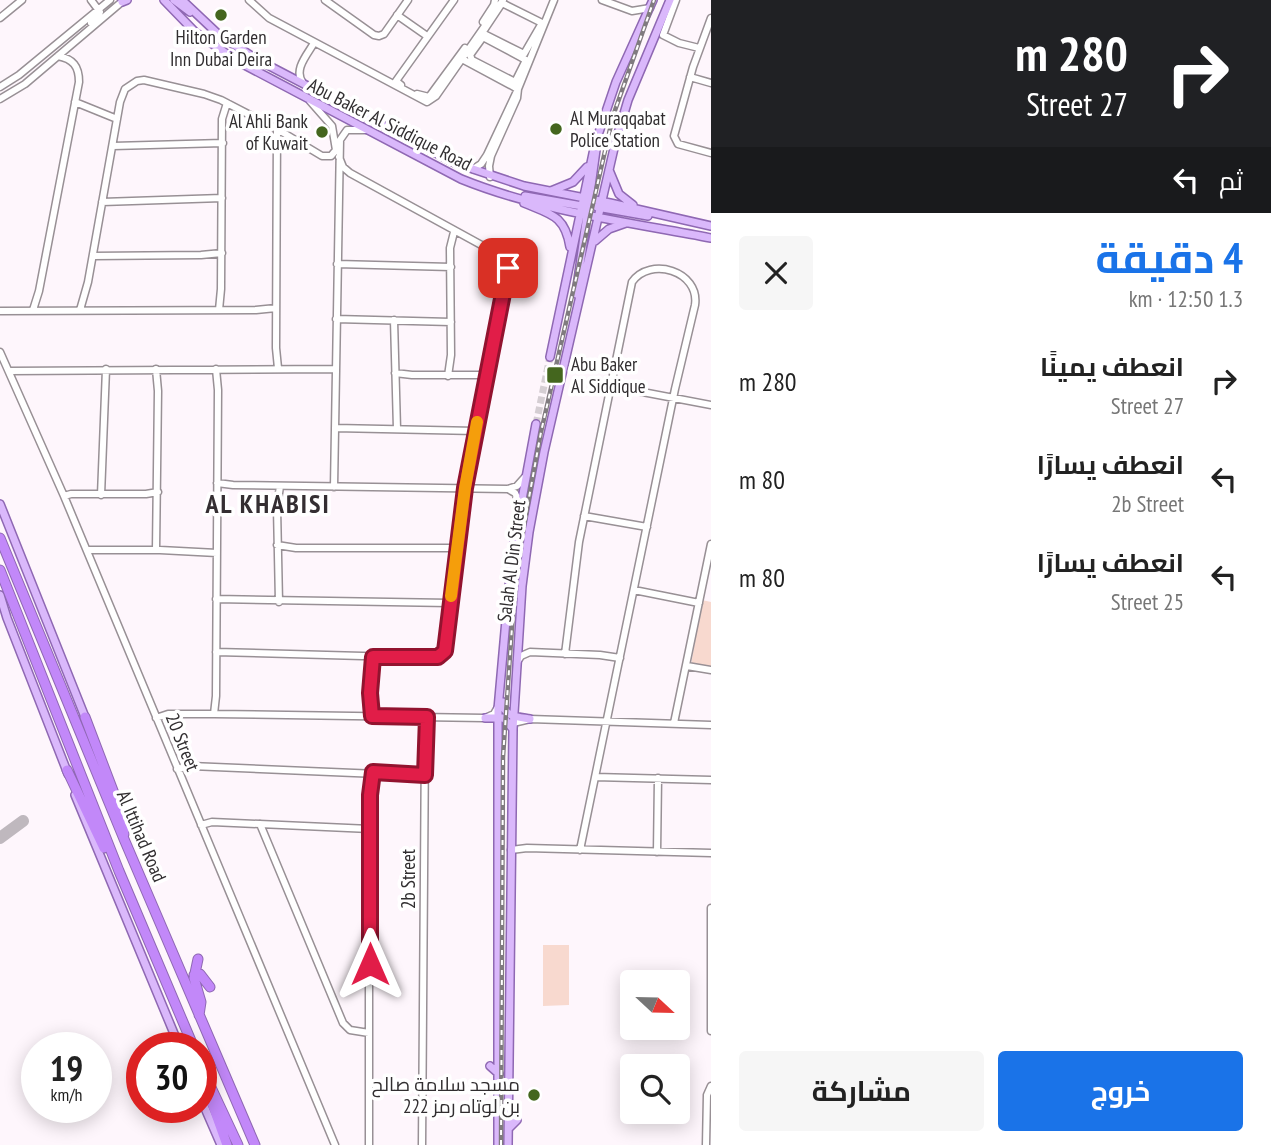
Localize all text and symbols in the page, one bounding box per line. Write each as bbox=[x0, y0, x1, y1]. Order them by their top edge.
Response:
marker: Hilton Garden Inn Dubai Deira bbox=[213, 7, 229, 23]
text: 280 m bbox=[1015, 21, 1128, 85]
place label: Hilton Garden Inn Dubai Deira bbox=[170, 25, 272, 71]
icon: right bbox=[1152, 28, 1243, 119]
street label: Abu Baker Al Siddique Road bbox=[304, 72, 476, 176]
text: 27 Street bbox=[1026, 83, 1128, 125]
place label: Al Muraqqabat Police Station bbox=[570, 106, 666, 152]
place label: Al Ahli Bank of Kuwait bbox=[229, 109, 309, 155]
marker: Al Muraqqabat Police Station bbox=[548, 121, 564, 137]
marker: Al Ahli Bank of Kuwait bbox=[314, 124, 330, 140]
icon: left bbox=[1167, 161, 1205, 199]
text: ثم bbox=[1219, 164, 1243, 197]
text: 4 دقيقة bbox=[1096, 230, 1243, 285]
button: close bbox=[739, 236, 813, 310]
pin bbox=[478, 238, 538, 298]
icon: arrive bbox=[489, 249, 527, 287]
text: 1.3 km · 12:50 bbox=[1129, 284, 1243, 313]
text: انعطف يمينًا bbox=[1040, 350, 1184, 383]
place label: Abu Baker Al Siddique bbox=[571, 352, 646, 398]
icon: right bbox=[1205, 362, 1243, 400]
marker: Abu Baker Al Siddique bbox=[545, 365, 565, 385]
text: 280 m bbox=[739, 365, 797, 398]
text: 27 Street bbox=[1111, 391, 1184, 420]
text: انعطف يسارًا bbox=[1037, 448, 1184, 481]
icon: left bbox=[1205, 460, 1243, 498]
text: 80 m bbox=[739, 463, 785, 496]
district label: AL KHABISI bbox=[204, 487, 331, 520]
text: 2b Street bbox=[1111, 489, 1184, 518]
street label: Salah Al Din Street bbox=[492, 498, 530, 623]
text: انعطف يسارًا bbox=[1037, 546, 1184, 579]
icon: left bbox=[1205, 558, 1243, 596]
text: 80 m bbox=[739, 561, 785, 594]
text: 25 Street bbox=[1111, 587, 1184, 616]
street label: 20 Street bbox=[161, 709, 206, 775]
street label: Al Ittihad Road bbox=[112, 787, 172, 885]
street label: 2b Street bbox=[396, 848, 420, 909]
position arrow bbox=[333, 927, 407, 1001]
north arrow bbox=[620, 970, 690, 1040]
map controls bbox=[620, 970, 690, 1124]
speed limit sign: 30 bbox=[126, 1032, 217, 1123]
text: 19 bbox=[50, 1045, 83, 1091]
button: مشاركة bbox=[739, 1051, 984, 1131]
button: خروج bbox=[998, 1051, 1243, 1131]
button: search bbox=[620, 1054, 690, 1124]
place label: مسجد سلامة صالح بن لوتاه رمز 222 bbox=[372, 1072, 520, 1118]
text: km/h bbox=[51, 1083, 82, 1106]
marker: مسجد سلامة صالح بن لوتاه رمز 222 bbox=[526, 1087, 542, 1103]

